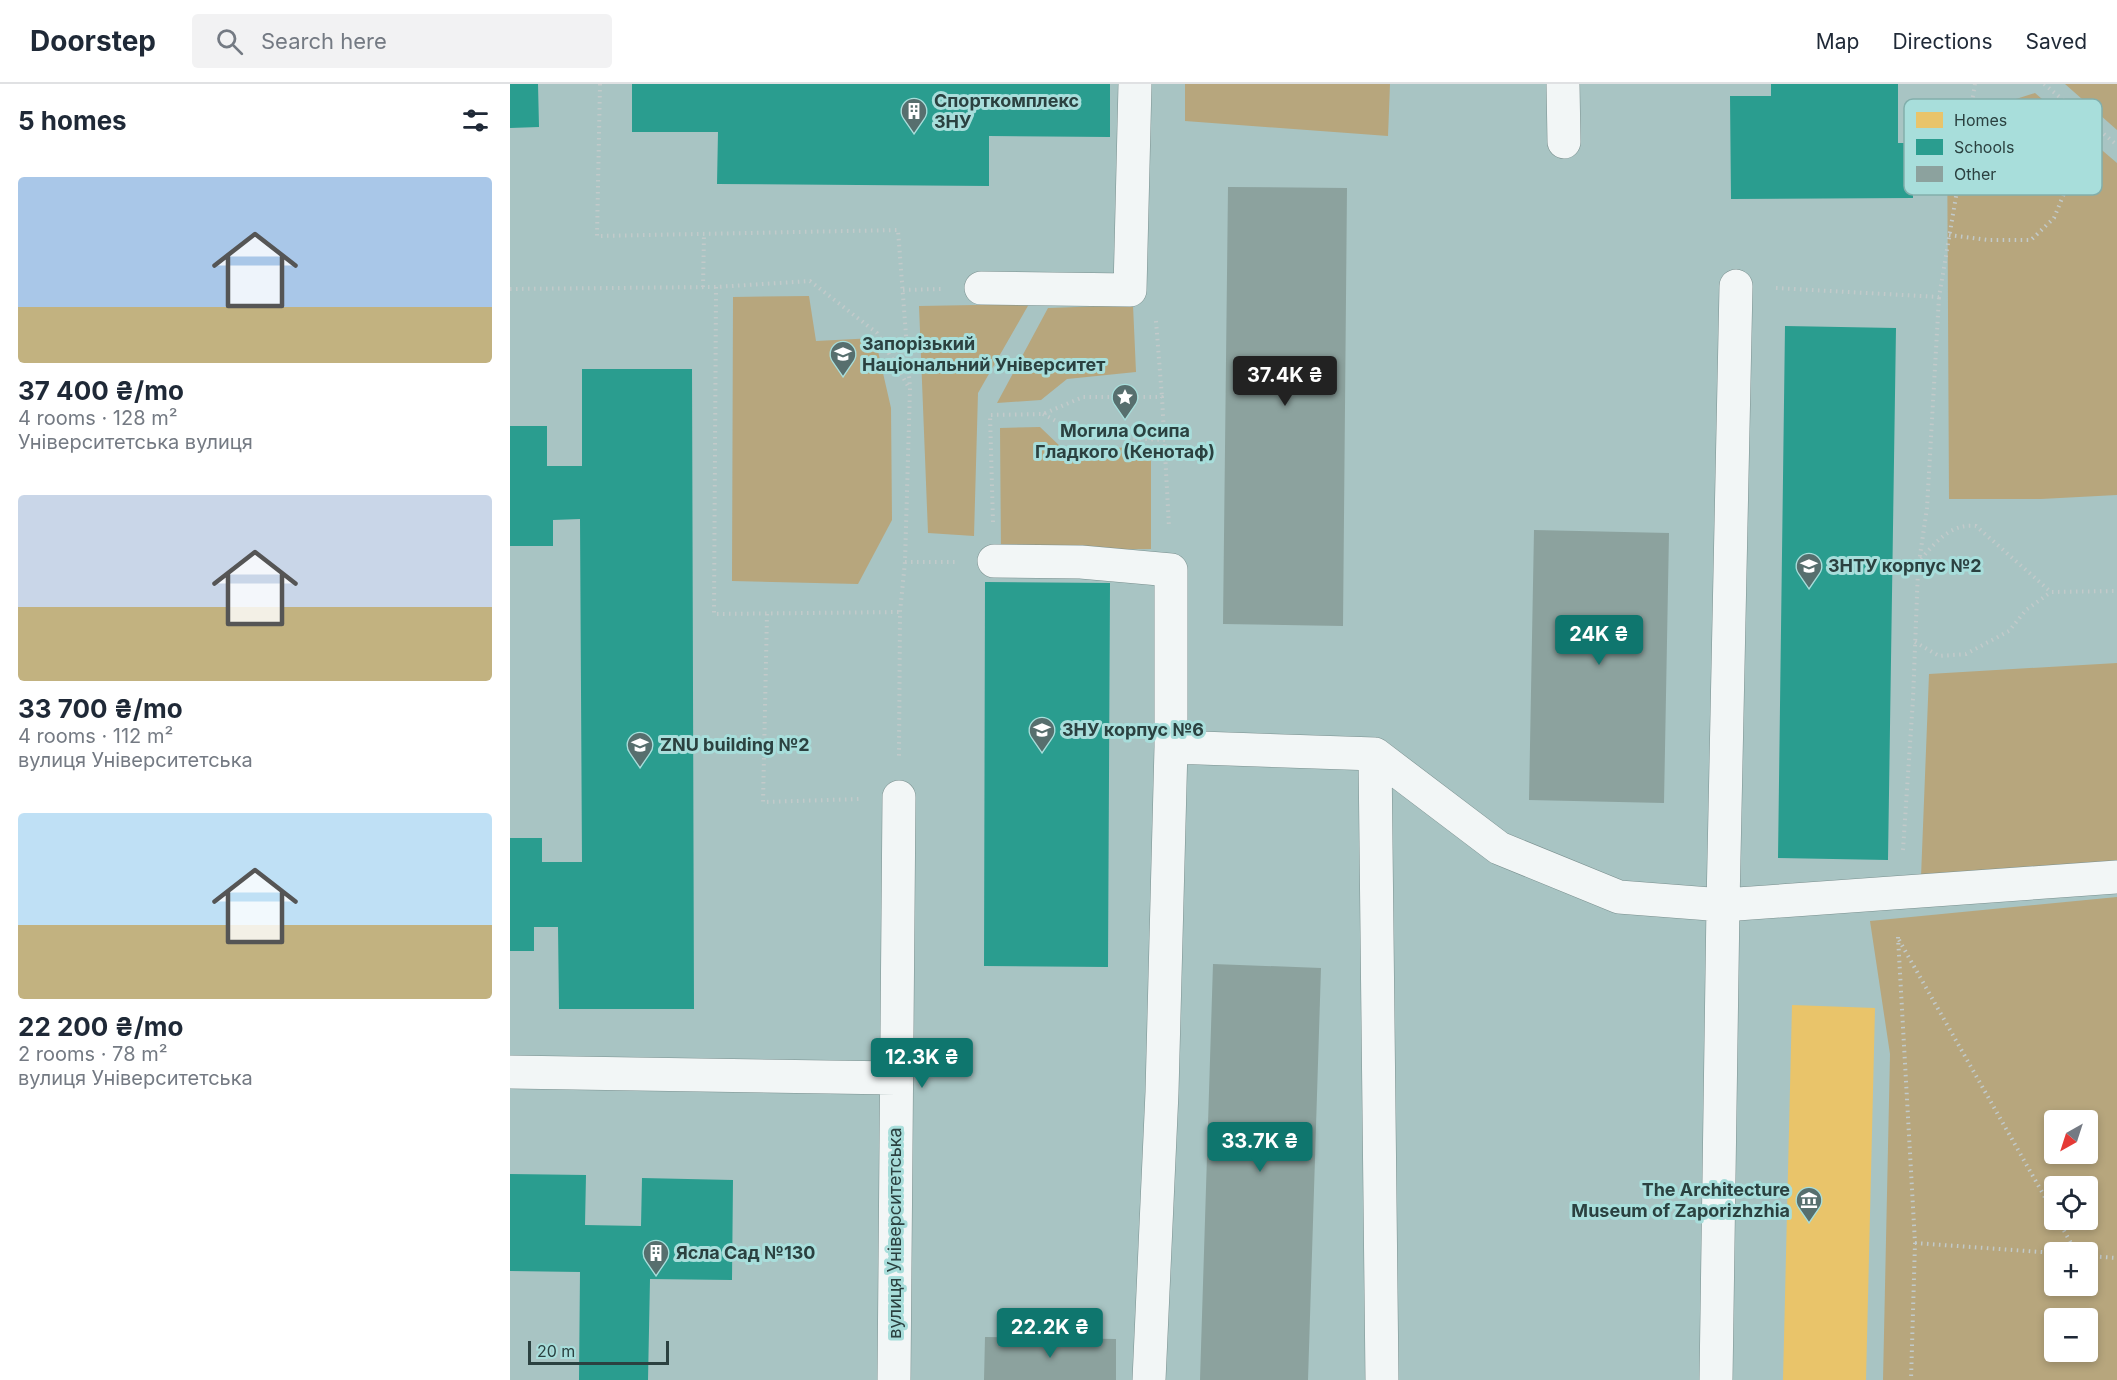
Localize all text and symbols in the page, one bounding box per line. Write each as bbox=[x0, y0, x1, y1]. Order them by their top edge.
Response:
search box bbox=[192, 14, 612, 68]
text: Doorstep bbox=[30, 24, 156, 58]
icon: search bbox=[213, 25, 246, 58]
text: Search here bbox=[261, 28, 387, 54]
text: Map bbox=[1816, 29, 1859, 54]
text: Directions bbox=[1892, 29, 1993, 54]
text: Saved bbox=[2026, 29, 2087, 54]
place label: Спорткомплекс ЗНУ bbox=[934, 90, 1079, 132]
building icon: Спорткомплекс ЗНУ bbox=[899, 96, 929, 134]
legend bbox=[1904, 99, 2102, 195]
icon: filters bbox=[459, 104, 492, 137]
text: 5 homes bbox=[18, 105, 127, 136]
text: Homes bbox=[1954, 110, 2007, 130]
text: Schools bbox=[1954, 137, 2014, 157]
text: Other bbox=[1954, 164, 1996, 184]
icon: home bbox=[201, 216, 309, 324]
place label: Запорізький Національний Університет bbox=[862, 333, 1105, 375]
school or university icon: Запорізький Національний Університет bbox=[828, 339, 858, 377]
pin: 37.4K ₴ bbox=[1230, 356, 1340, 407]
text: 37.4K ₴ bbox=[1247, 363, 1323, 387]
text: 37 400 ₴/mo bbox=[18, 375, 184, 406]
place icon: Могила Осипа Гладкого (Кенотаф) bbox=[1110, 382, 1140, 420]
text: 4 rooms · 128 m² bbox=[18, 406, 178, 430]
place label: Могила Осипа Гладкого (Кенотаф) bbox=[1035, 420, 1215, 462]
text: Університетська вулиця bbox=[18, 430, 253, 454]
icon: home bbox=[201, 534, 309, 642]
school or university icon: ЗНТУ корпус №2 bbox=[1794, 551, 1824, 589]
place label: ЗНТУ корпус №2 bbox=[1828, 555, 1982, 576]
pin: 24K ₴ bbox=[1557, 615, 1641, 666]
text: 24K ₴ bbox=[1569, 622, 1629, 646]
text: 33 700 ₴/mo bbox=[18, 693, 183, 724]
school or university icon: ЗНУ корпус №6 bbox=[1027, 715, 1057, 753]
place label: ЗНУ корпус №6 bbox=[1062, 719, 1204, 740]
text: 4 rooms · 112 m² bbox=[18, 724, 173, 748]
school or university icon: ZNU building №2 bbox=[625, 730, 655, 768]
place label: ZNU building №2 bbox=[660, 734, 810, 755]
text: вулиця Університетська bbox=[18, 748, 253, 772]
icon: home bbox=[201, 852, 309, 960]
text: 22 200 ₴/mo bbox=[18, 1011, 183, 1042]
pin: 12.3K ₴ bbox=[867, 1038, 977, 1089]
text: 2 rooms · 78 m² bbox=[18, 1042, 167, 1066]
text: 12.3K ₴ bbox=[885, 1045, 959, 1069]
text: вулиця Університетська bbox=[18, 1066, 253, 1090]
north arrow bbox=[2044, 1110, 2098, 1164]
map controls bbox=[2044, 1110, 2098, 1362]
pin: 33.7K ₴ bbox=[1205, 1122, 1315, 1173]
street label: вулиця Університетська bbox=[884, 1127, 905, 1339]
text: 33.7K ₴ bbox=[1221, 1129, 1299, 1153]
button: locate bbox=[2044, 1176, 2098, 1230]
place label: The Architecture Museum of Zaporizhzhia bbox=[1571, 1179, 1790, 1221]
museum icon: The Architecture Museum of Zaporizhzhia bbox=[1794, 1185, 1824, 1223]
building icon: Ясла Сад №130 bbox=[641, 1238, 671, 1276]
place label: Ясла Сад №130 bbox=[676, 1242, 815, 1263]
button: + bbox=[2044, 1242, 2098, 1296]
pin: 22.2K ₴ bbox=[995, 1308, 1105, 1359]
button: − bbox=[2044, 1308, 2098, 1362]
text: 22.2K ₴ bbox=[1011, 1315, 1089, 1339]
scale bar bbox=[528, 1338, 669, 1366]
text: 20 m bbox=[537, 1341, 575, 1361]

